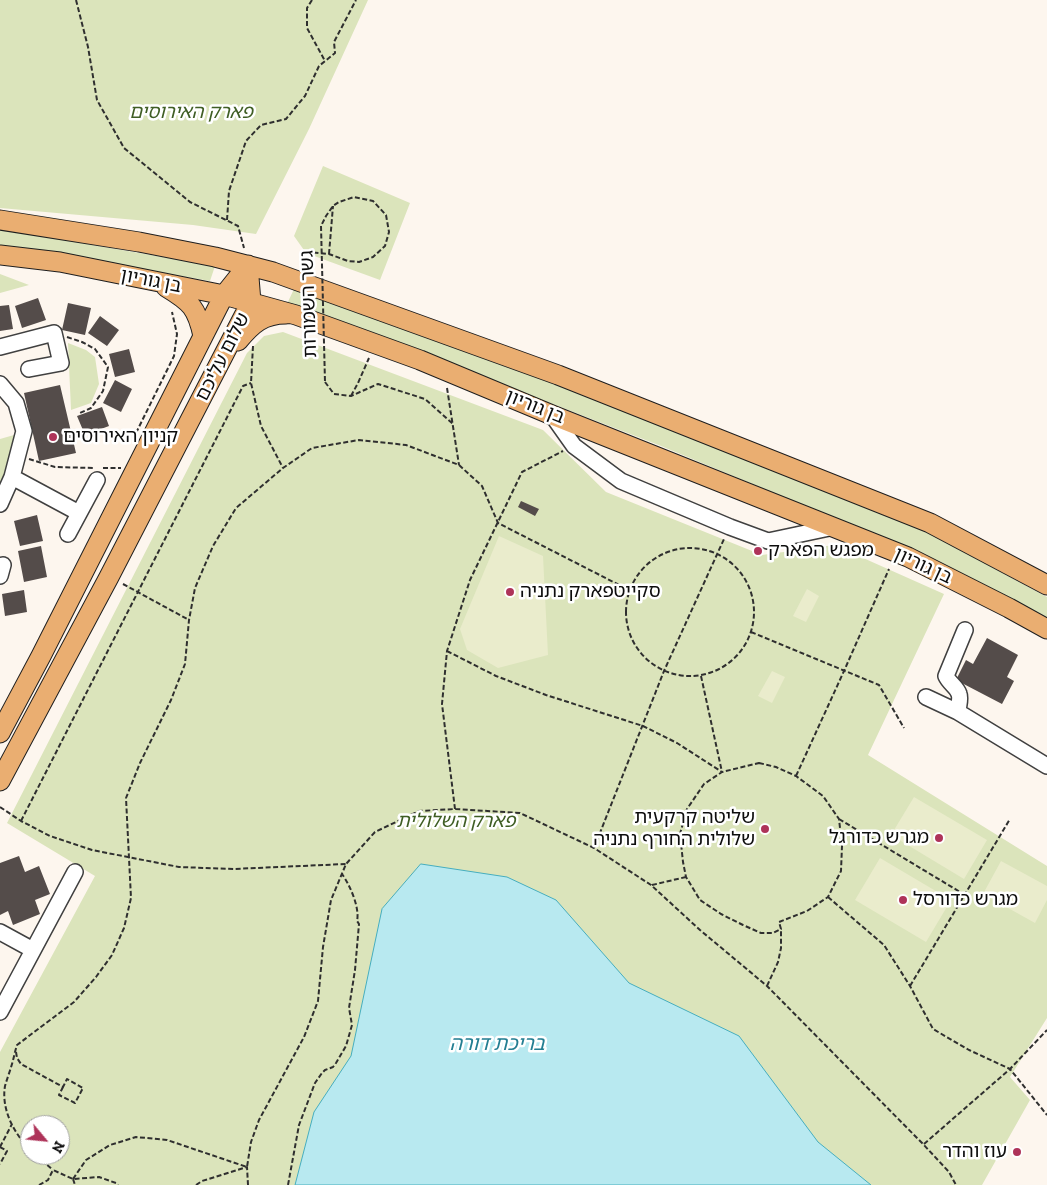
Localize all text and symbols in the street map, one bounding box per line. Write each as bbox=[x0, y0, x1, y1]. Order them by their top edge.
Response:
park label: פארק האירוסים bbox=[129, 102, 253, 124]
street label: גשר השמורות bbox=[296, 250, 322, 358]
street label: בן גוריון bbox=[119, 264, 183, 298]
street label: שלום עליכם bbox=[191, 309, 255, 405]
street label: בן גוריון bbox=[502, 385, 568, 429]
place label: קניון האירוסים bbox=[63, 426, 178, 448]
marker: קניון האירוסים bbox=[47, 431, 59, 443]
place label: מפגש הפארק bbox=[768, 540, 874, 562]
street label: בן גוריון bbox=[890, 543, 956, 589]
marker: מפגש הפארק bbox=[752, 545, 764, 557]
place label: סקייטפארק נתניה bbox=[520, 581, 661, 603]
marker: סקייטפארק נתניה bbox=[504, 586, 516, 598]
place label: שליטה קרקעית שלולית החורף נתניה bbox=[593, 807, 755, 851]
park label: פארק השלולית bbox=[396, 811, 516, 833]
marker: שליטה קרקעית שלולית החורף נתניה bbox=[759, 823, 771, 835]
place label: מגרש כדורגל bbox=[829, 827, 929, 849]
marker: מגרש כדורגל bbox=[933, 832, 945, 844]
place label: מגרש כדורסל bbox=[913, 889, 1018, 911]
marker: מגרש כדורסל bbox=[897, 894, 909, 906]
water label: בריכת דורה bbox=[449, 1032, 545, 1056]
north arrow bbox=[20, 1115, 70, 1165]
text: N bbox=[48, 1138, 68, 1155]
place label: עוז והדר bbox=[942, 1141, 1007, 1163]
marker: עוז והדר bbox=[1011, 1146, 1023, 1158]

